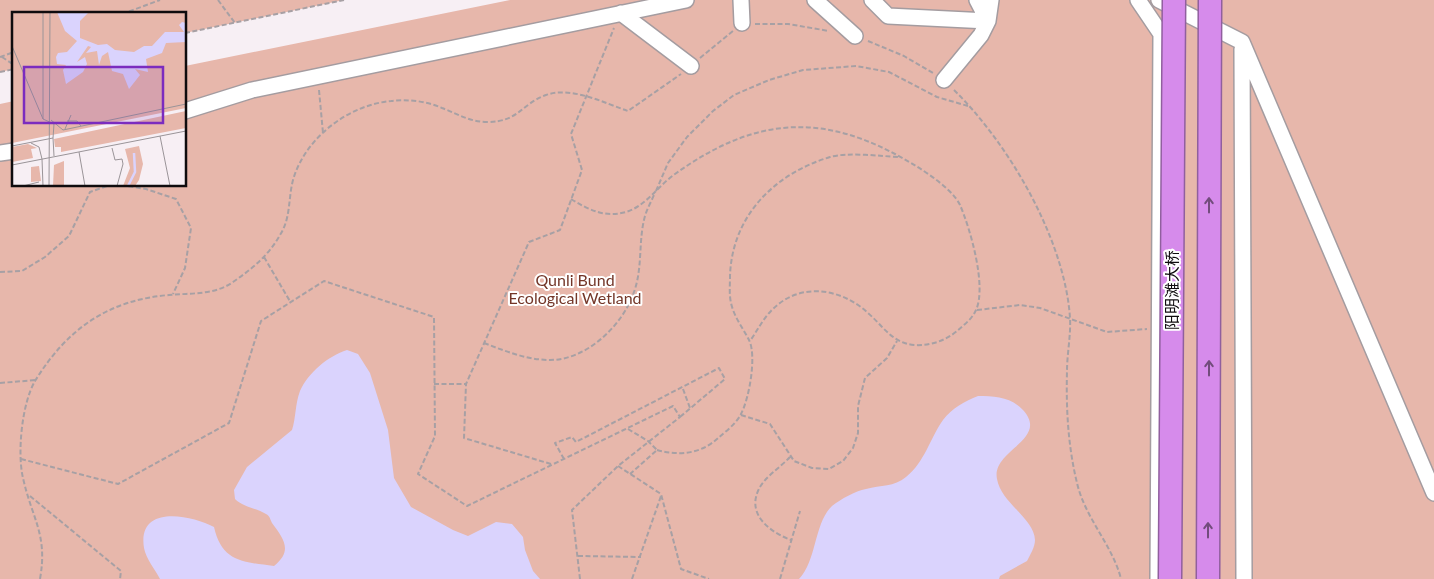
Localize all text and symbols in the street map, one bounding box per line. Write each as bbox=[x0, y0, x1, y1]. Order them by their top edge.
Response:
inset map bbox=[12, 12, 186, 186]
one-way arrow bbox=[1204, 198, 1214, 214]
street label: 阳明滩大桥 bbox=[1162, 250, 1181, 330]
park label: Qunli Bund Ecological Wetland bbox=[508, 270, 642, 307]
one-way arrow bbox=[1204, 360, 1214, 376]
one-way arrow bbox=[1203, 523, 1213, 539]

